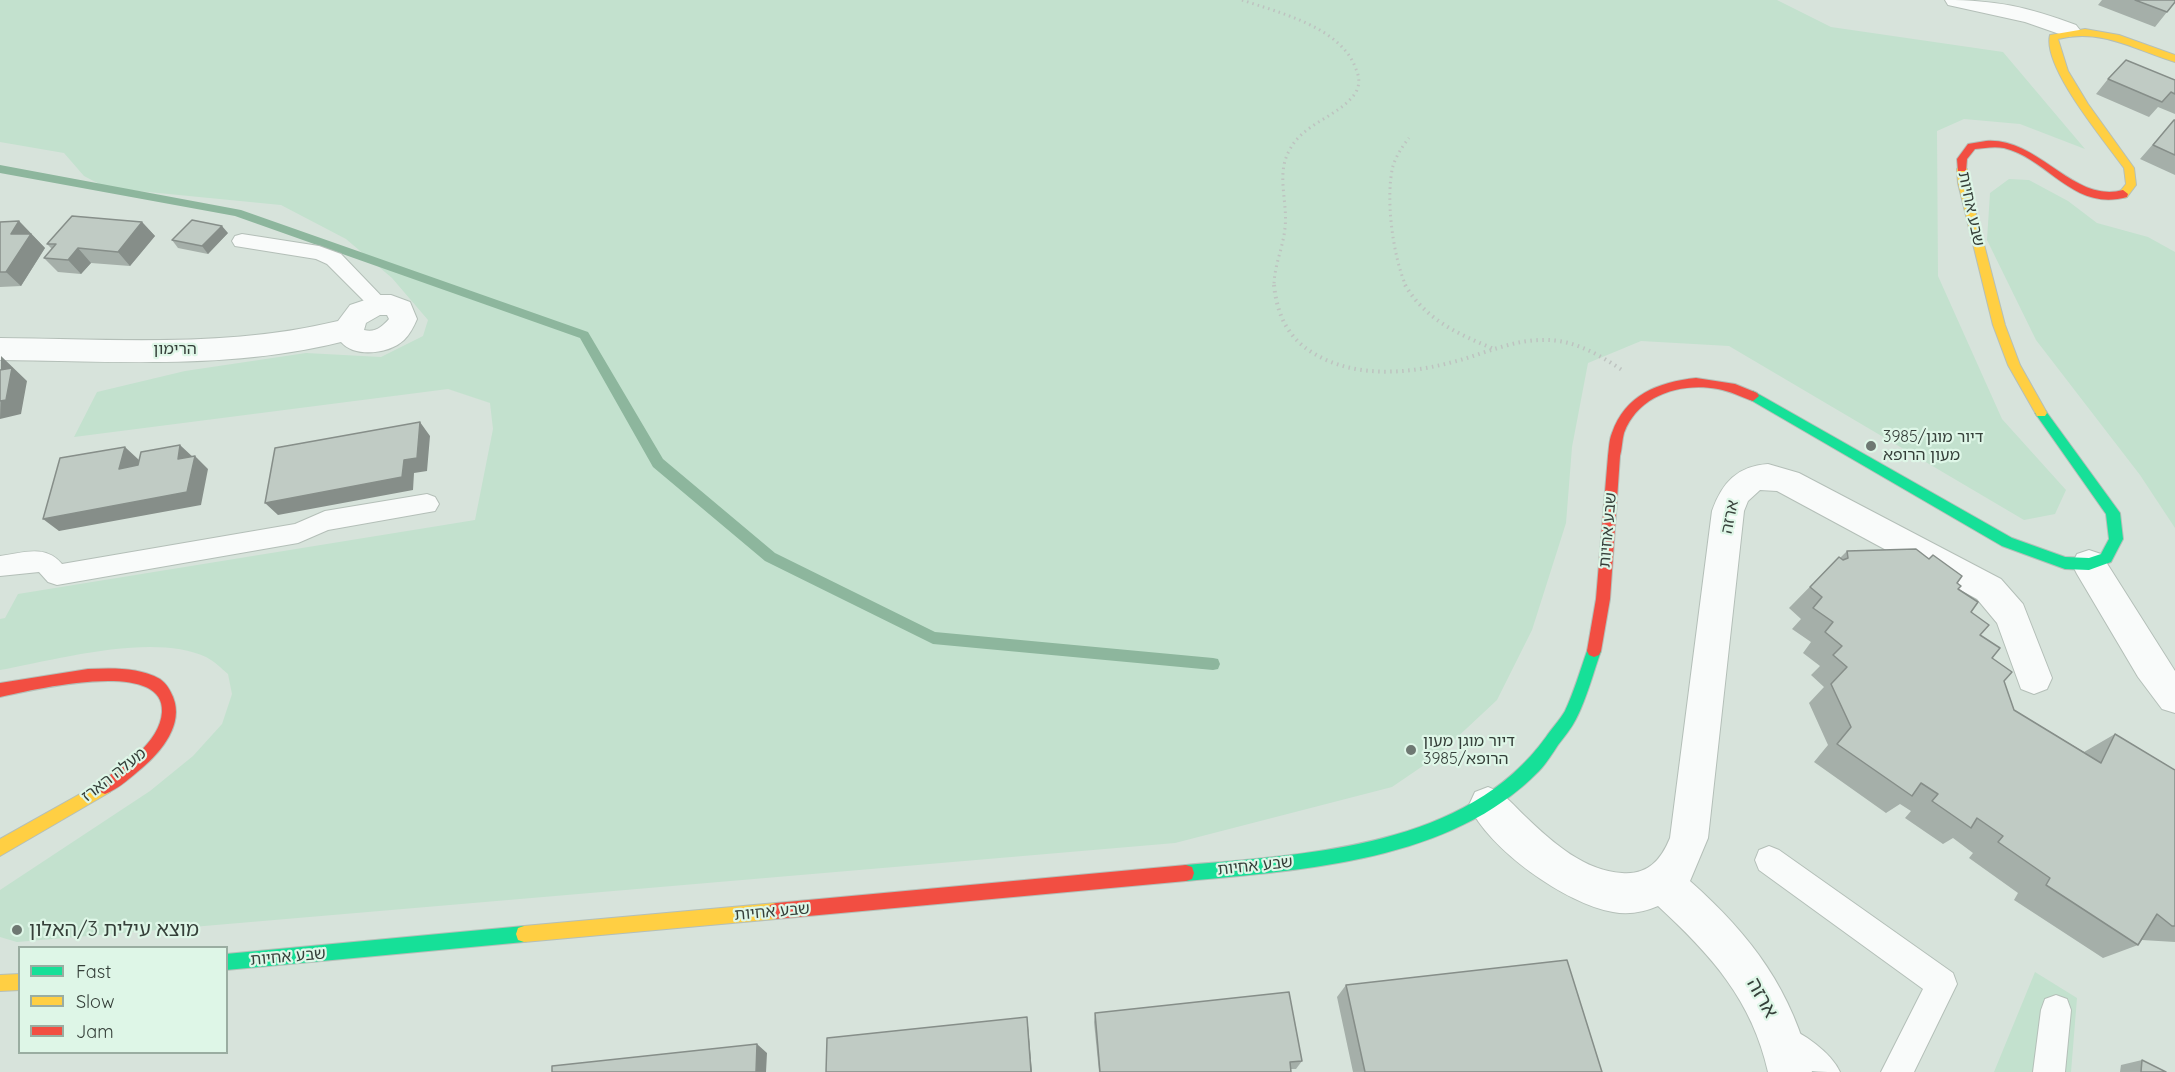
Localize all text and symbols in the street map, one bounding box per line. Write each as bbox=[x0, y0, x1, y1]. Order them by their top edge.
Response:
street label: שבע אחיות bbox=[1954, 170, 1988, 248]
street label: הרימון bbox=[153, 339, 197, 359]
place label: 3985/דיור מוגן מעון הרופא bbox=[1883, 427, 1983, 465]
marker: 3985/דיור מוגן מעון הרופא bbox=[1864, 439, 1878, 453]
street label: שבע אחיות bbox=[1595, 492, 1621, 568]
street label: ארזה bbox=[1717, 498, 1743, 536]
place label: דיור מוגן מעון הרופא/3985 bbox=[1423, 731, 1515, 769]
marker: דיור מוגן מעון הרופא/3985 bbox=[1404, 743, 1418, 757]
street label: מעלה הארז bbox=[78, 744, 150, 806]
street label: שבע אחיות bbox=[1216, 853, 1294, 879]
street label: שבע אחיות bbox=[734, 899, 810, 925]
place label: מוצא עילית 3/האלון bbox=[29, 918, 199, 942]
marker: מוצא עילית 3/האלון bbox=[10, 923, 24, 937]
street label: שבע אחיות bbox=[250, 944, 326, 970]
legend bbox=[18, 946, 228, 1054]
text: Fast bbox=[76, 960, 111, 983]
street label: ארזה bbox=[1741, 974, 1783, 1022]
text: Slow bbox=[76, 990, 114, 1013]
text: Jam bbox=[76, 1020, 114, 1043]

